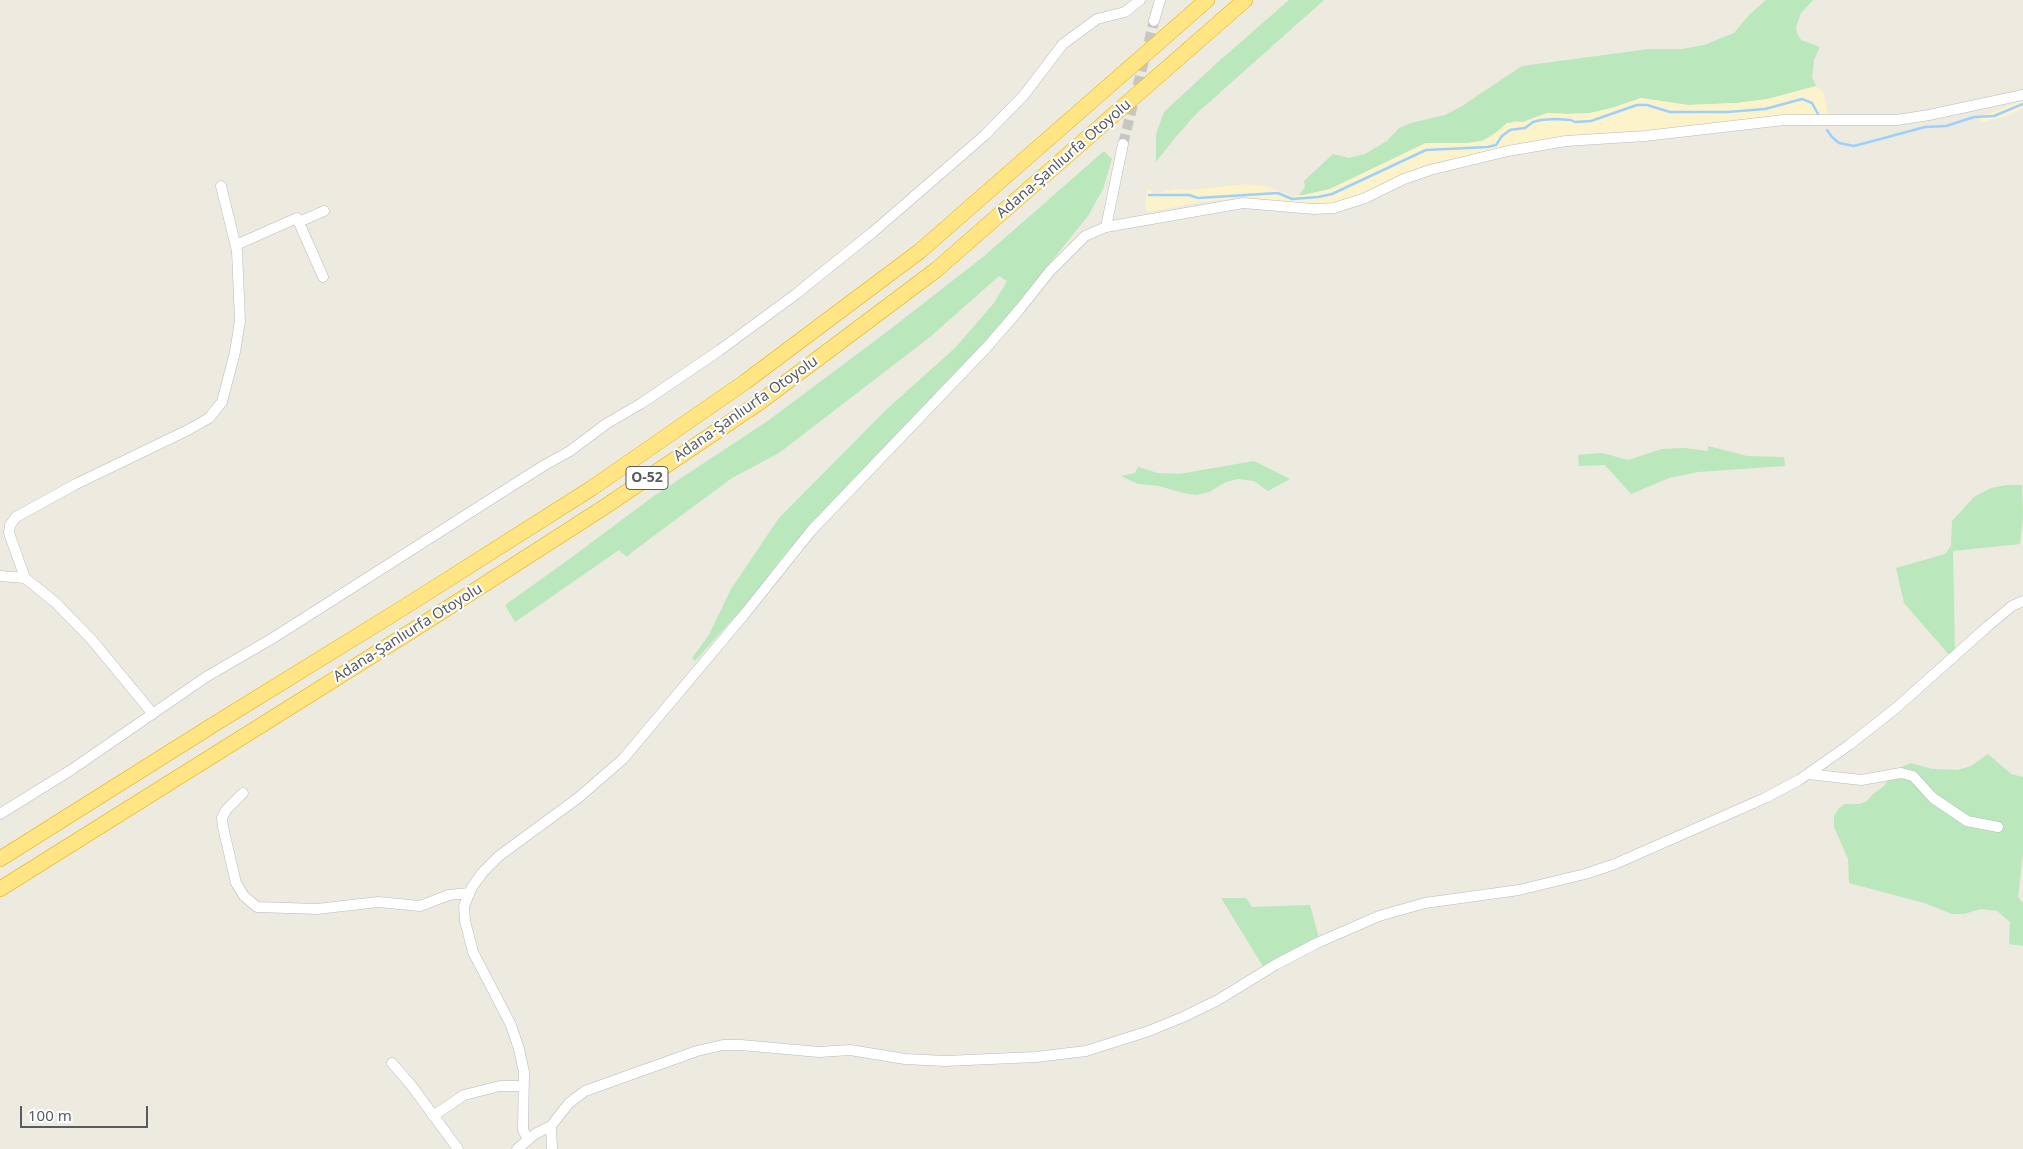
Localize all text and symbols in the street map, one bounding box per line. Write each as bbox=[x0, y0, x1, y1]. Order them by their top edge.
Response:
street label: Adana-Şanlıurfa Otoyolu bbox=[993, 96, 1135, 222]
street label: Adana-Şanlıurfa Otoyolu bbox=[670, 352, 822, 466]
road number: O-52 bbox=[626, 466, 668, 489]
street label: Adana-Şanlıurfa Otoyolu bbox=[330, 580, 486, 686]
scale bar bbox=[22, 1096, 150, 1128]
text: 100 m bbox=[28, 1105, 72, 1125]

